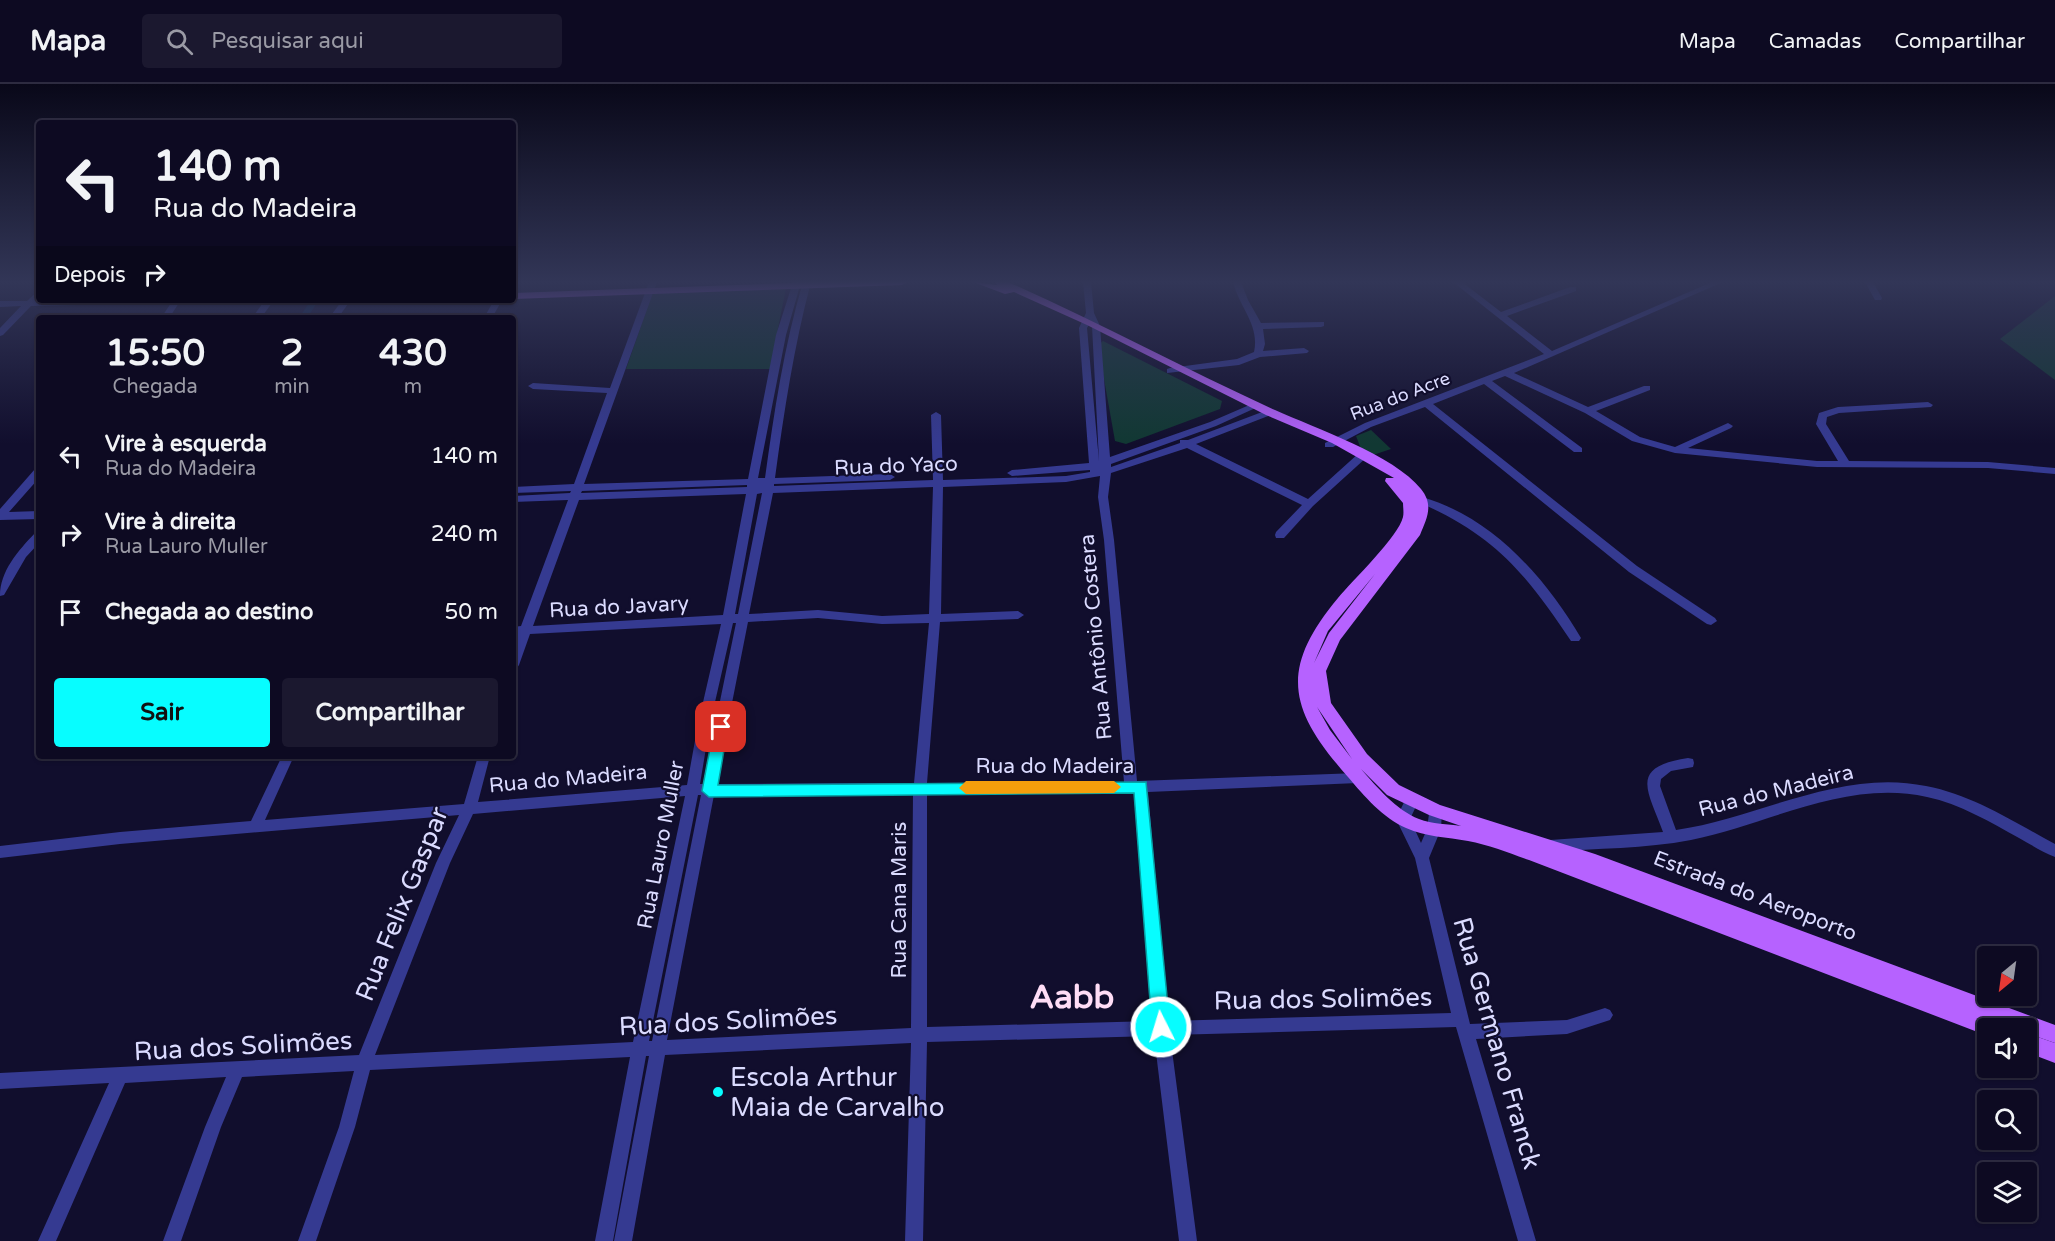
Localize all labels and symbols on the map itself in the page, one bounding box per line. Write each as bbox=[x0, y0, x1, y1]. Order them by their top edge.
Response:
street label: Rua do Acre bbox=[1347, 367, 1453, 425]
street label: Rua do Yaco bbox=[834, 451, 958, 481]
street label: Rua Antônio Costera bbox=[1075, 533, 1117, 741]
street label: Rua do Javary bbox=[548, 591, 690, 623]
pin bbox=[695, 701, 746, 752]
street label: Rua do Madeira bbox=[976, 754, 1134, 779]
street label: Rua Lauro Muller bbox=[632, 759, 690, 931]
street label: Rua do Madeira bbox=[488, 760, 648, 798]
street label: Rua do Madeira bbox=[1696, 760, 1856, 822]
street label: Rua Felix Gaspar bbox=[349, 802, 455, 1006]
street label: Rua Cana Maris bbox=[887, 822, 912, 978]
street label: Estrada do Aeroporto bbox=[1650, 846, 1860, 946]
street label: Rua Germano Franck bbox=[1446, 914, 1548, 1172]
north arrow bbox=[1977, 946, 2037, 1006]
district label: Aabb bbox=[1030, 978, 1114, 1017]
street label: Rua dos Solimões bbox=[1213, 982, 1433, 1016]
position arrow bbox=[1129, 995, 1193, 1059]
street label: Rua dos Solimões bbox=[618, 1000, 838, 1042]
street label: Rua dos Solimões bbox=[133, 1025, 353, 1067]
place label: Escola Arthur Maia de Carvalho bbox=[730, 1062, 944, 1123]
marker: Escola Arthur Maia de Carvalho bbox=[711, 1085, 725, 1099]

